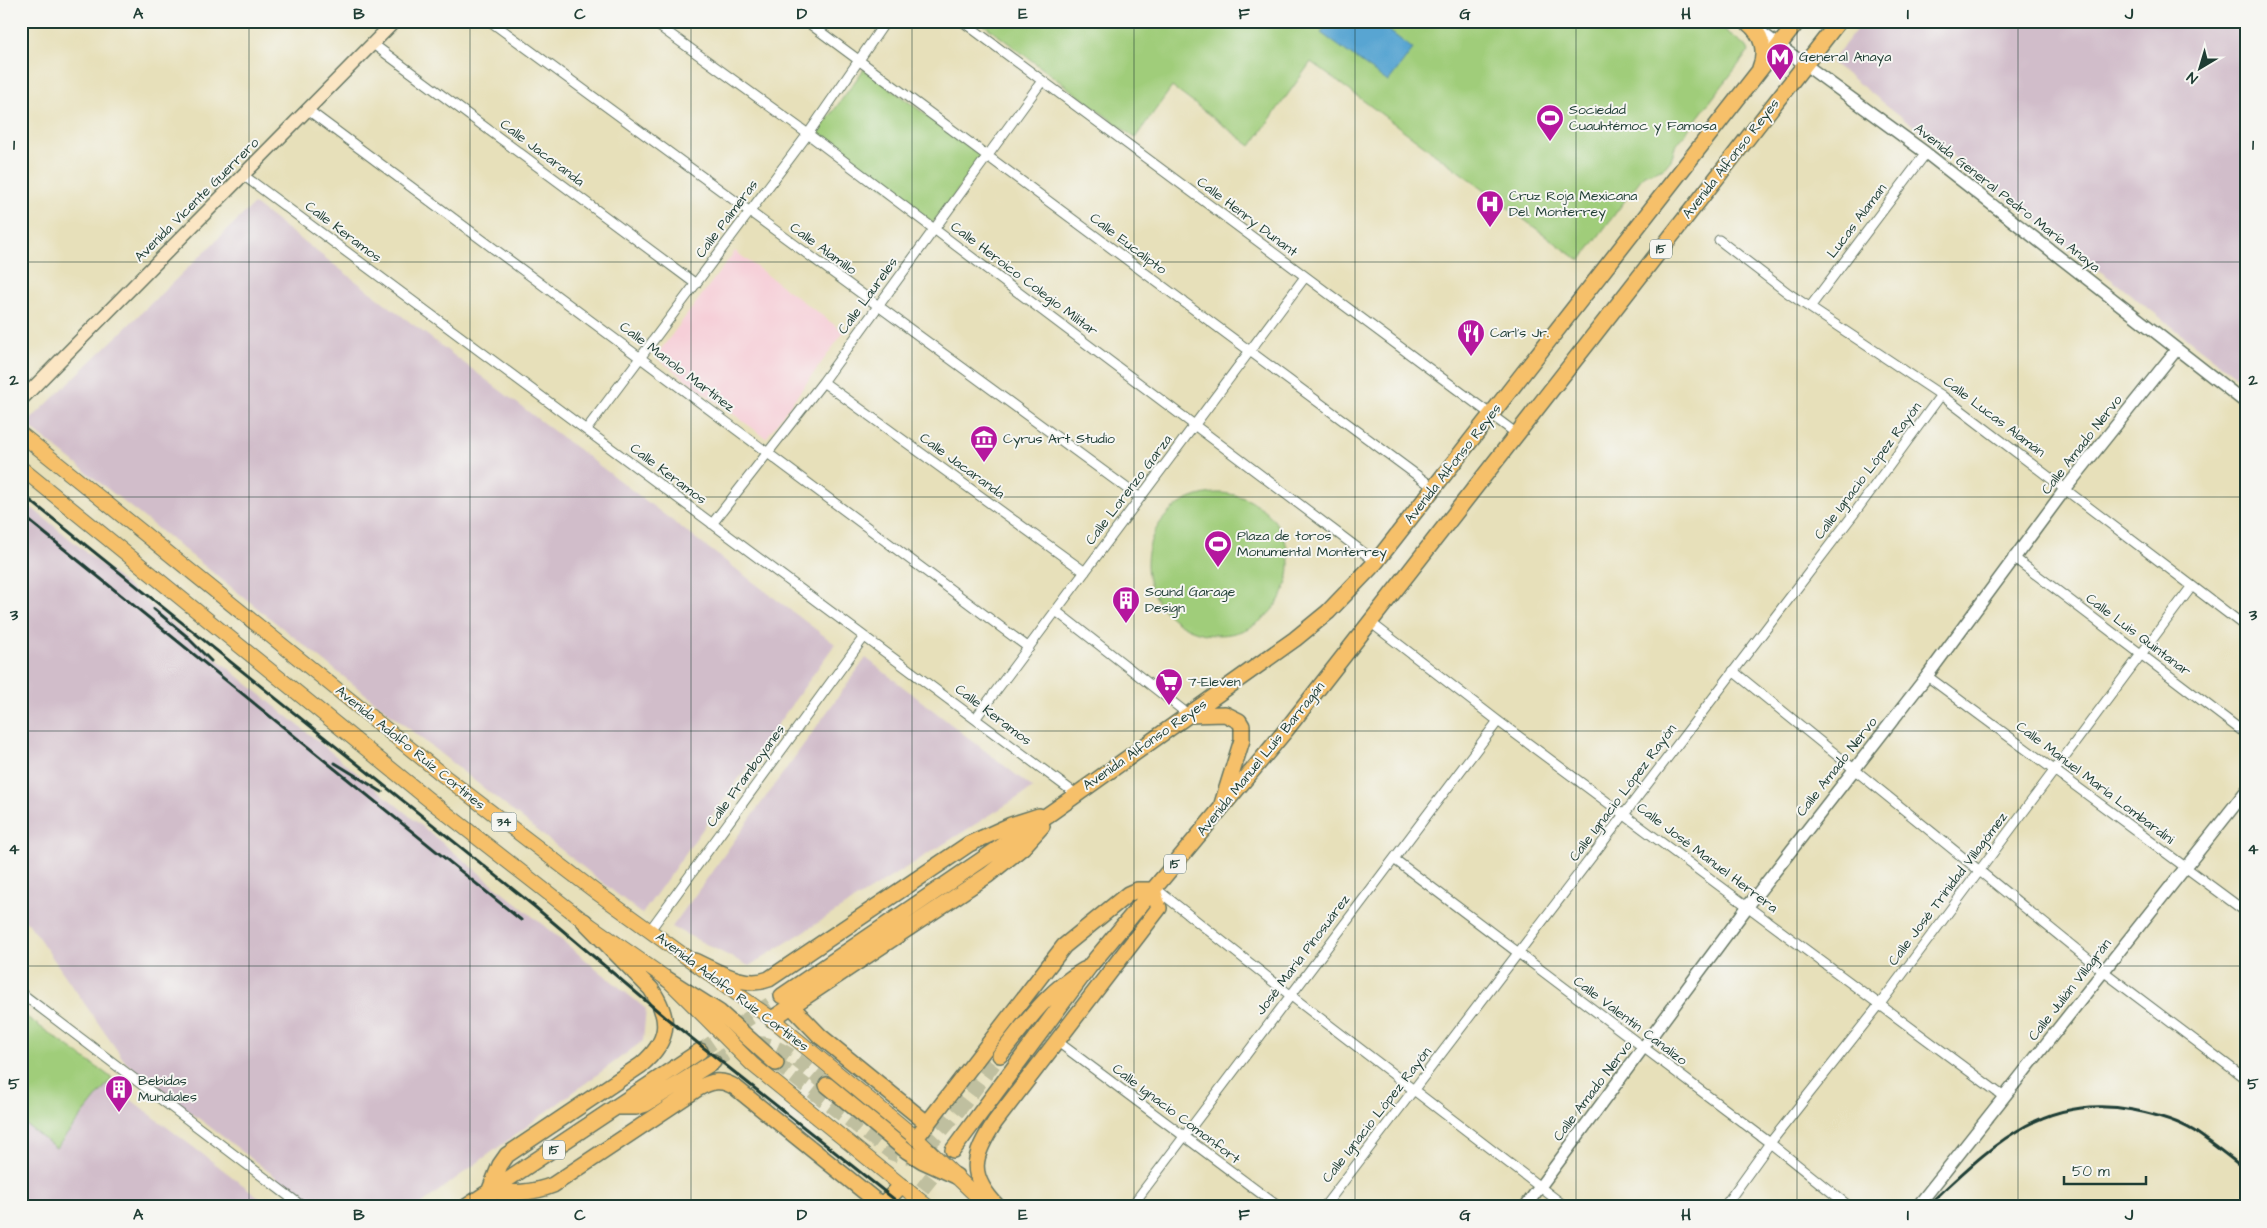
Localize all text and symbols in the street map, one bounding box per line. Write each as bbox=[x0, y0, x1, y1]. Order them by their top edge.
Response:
text: A bbox=[133, 3, 144, 25]
text: B bbox=[353, 3, 365, 25]
text: C bbox=[574, 3, 586, 25]
text: D bbox=[797, 3, 808, 25]
text: E bbox=[1018, 3, 1028, 25]
text: F bbox=[1238, 3, 1250, 25]
text: G bbox=[1459, 3, 1471, 25]
text: H bbox=[1681, 3, 1691, 25]
text: I bbox=[1907, 3, 1909, 25]
text: J bbox=[2124, 3, 2134, 25]
metro station icon: General Anaya bbox=[1765, 42, 1795, 81]
north arrow bbox=[2174, 42, 2224, 92]
place label: General Anaya bbox=[1799, 47, 1891, 67]
text: N bbox=[2183, 67, 2202, 88]
street label: Avenida Alfonso Reyes bbox=[1678, 95, 1784, 223]
place label: Sociedad Cuauhtémoc y Famosa bbox=[1569, 100, 1717, 136]
sports icon: Sociedad Cuauhtémoc y Famosa bbox=[1535, 103, 1565, 142]
street label: Calle Jacaranda bbox=[496, 115, 588, 191]
street label: Avenida General Pedro María Anaya bbox=[1910, 119, 2104, 277]
street label: Avenida Vicente Guerrero bbox=[130, 133, 264, 267]
text: 1 bbox=[13, 134, 16, 156]
text: 1 bbox=[2252, 134, 2255, 156]
street label: Calle Henry Dunant bbox=[1192, 172, 1302, 262]
street label: Calle Palmeras bbox=[691, 176, 763, 262]
street label: Lucas Alaman bbox=[1822, 180, 1892, 262]
place label: Cruz Roja Mexicana Del. Monterrey bbox=[1509, 186, 1637, 222]
hospital icon: Cruz Roja Mexicana Del. Monterrey bbox=[1475, 189, 1505, 228]
street label: Calle Keramos bbox=[301, 197, 385, 267]
street label: Calle Eucalipto bbox=[1085, 208, 1171, 280]
street label: Calle Heroico Colegio Militar bbox=[946, 217, 1102, 341]
street label: Calle Alamillo bbox=[785, 218, 861, 280]
road number: 15 bbox=[1650, 240, 1672, 258]
street label: Calle Laureles bbox=[833, 253, 903, 339]
street label: Calle Manolo Martínez bbox=[615, 317, 739, 417]
restaurant icon: Carl's Jr. bbox=[1456, 318, 1486, 357]
place label: Carl's Jr. bbox=[1490, 323, 1549, 343]
text: 2 bbox=[8, 369, 19, 391]
text: 2 bbox=[2247, 369, 2258, 391]
street label: Calle Lucas Alamán bbox=[1939, 372, 2049, 462]
street label: Calle Amado Nervo bbox=[2037, 391, 2127, 499]
street label: Calle Ignacio López Rayón bbox=[1810, 398, 1926, 544]
street label: Avenida Alfonso Reyes bbox=[1400, 400, 1506, 528]
museum icon: Cyrus Art Studio bbox=[969, 424, 999, 463]
street label: Calle Jacaranda bbox=[915, 428, 1009, 504]
place label: Cyrus Art Studio bbox=[1003, 429, 1115, 449]
street label: Calle Lorenzo Garza bbox=[1081, 431, 1177, 549]
street label: Calle Keramos bbox=[626, 439, 710, 509]
place label: Plaza de toros Monumental Monterrey bbox=[1237, 526, 1387, 562]
sports icon: Plaza de toros Monumental Monterrey bbox=[1203, 529, 1233, 568]
place label: Sound Garage Design bbox=[1145, 582, 1236, 618]
building icon: Sound Garage Design bbox=[1111, 585, 1141, 624]
street label: Calle Luis Quintanar bbox=[2081, 589, 2195, 681]
text: 3 bbox=[9, 604, 19, 626]
text: 3 bbox=[2248, 604, 2258, 626]
supermarket icon: 7-Eleven bbox=[1154, 667, 1184, 706]
place label: 7-Eleven bbox=[1188, 672, 1241, 692]
street label: Avenida Manuel Luis Barragán bbox=[1192, 677, 1330, 841]
street label: Calle Keramos bbox=[951, 680, 1035, 750]
street label: Avenida Adolfo Ruíz Cortines bbox=[331, 681, 489, 815]
street label: Avenida Alfonso Reyes bbox=[1079, 694, 1211, 796]
street label: Calle Amado Nervo bbox=[1792, 713, 1882, 821]
street label: Calle Manuel María Lombardini bbox=[2012, 717, 2178, 849]
street label: Calle Ignacio López Rayón bbox=[1565, 720, 1681, 866]
street label: Calle Framboyanes bbox=[702, 721, 790, 831]
street label: Calle José Manuel Herrera bbox=[1632, 798, 1782, 918]
street label: Calle José Trinidad Villagómez bbox=[1884, 808, 2013, 970]
road number: 34 bbox=[492, 812, 516, 832]
text: 4 bbox=[9, 838, 20, 860]
text: 4 bbox=[2248, 838, 2259, 860]
road number: 15 bbox=[1164, 854, 1186, 874]
street label: José María Pinosuárez bbox=[1251, 891, 1355, 1019]
street label: Avenida Adolfo Ruíz Cortines bbox=[651, 928, 813, 1056]
street label: Calle Julián Villagrán bbox=[2024, 935, 2116, 1045]
street label: Calle Valentín Canalizo bbox=[1569, 971, 1691, 1071]
street label: Calle Amado Nervo bbox=[1548, 1036, 1638, 1146]
street label: Calle Ignacio López Rayón bbox=[1318, 1043, 1436, 1187]
street label: Calle Ignacio Comonfort bbox=[1108, 1059, 1244, 1169]
place label: Bebidas Mundiales bbox=[138, 1071, 197, 1107]
text: 5 bbox=[8, 1073, 20, 1095]
text: 5 bbox=[2247, 1073, 2259, 1095]
building icon: Bebidas Mundiales bbox=[104, 1074, 134, 1113]
road number: 15 bbox=[543, 1140, 565, 1160]
scale bar bbox=[2064, 1153, 2147, 1185]
text: 50 m bbox=[2072, 1161, 2110, 1182]
text: A bbox=[133, 1204, 144, 1226]
text: B bbox=[353, 1204, 365, 1226]
text: C bbox=[574, 1204, 586, 1226]
text: D bbox=[797, 1204, 808, 1226]
text: E bbox=[1018, 1204, 1028, 1226]
text: F bbox=[1238, 1204, 1250, 1226]
text: G bbox=[1459, 1204, 1471, 1226]
text: H bbox=[1681, 1204, 1691, 1226]
text: I bbox=[1907, 1204, 1909, 1226]
text: J bbox=[2124, 1204, 2134, 1226]

